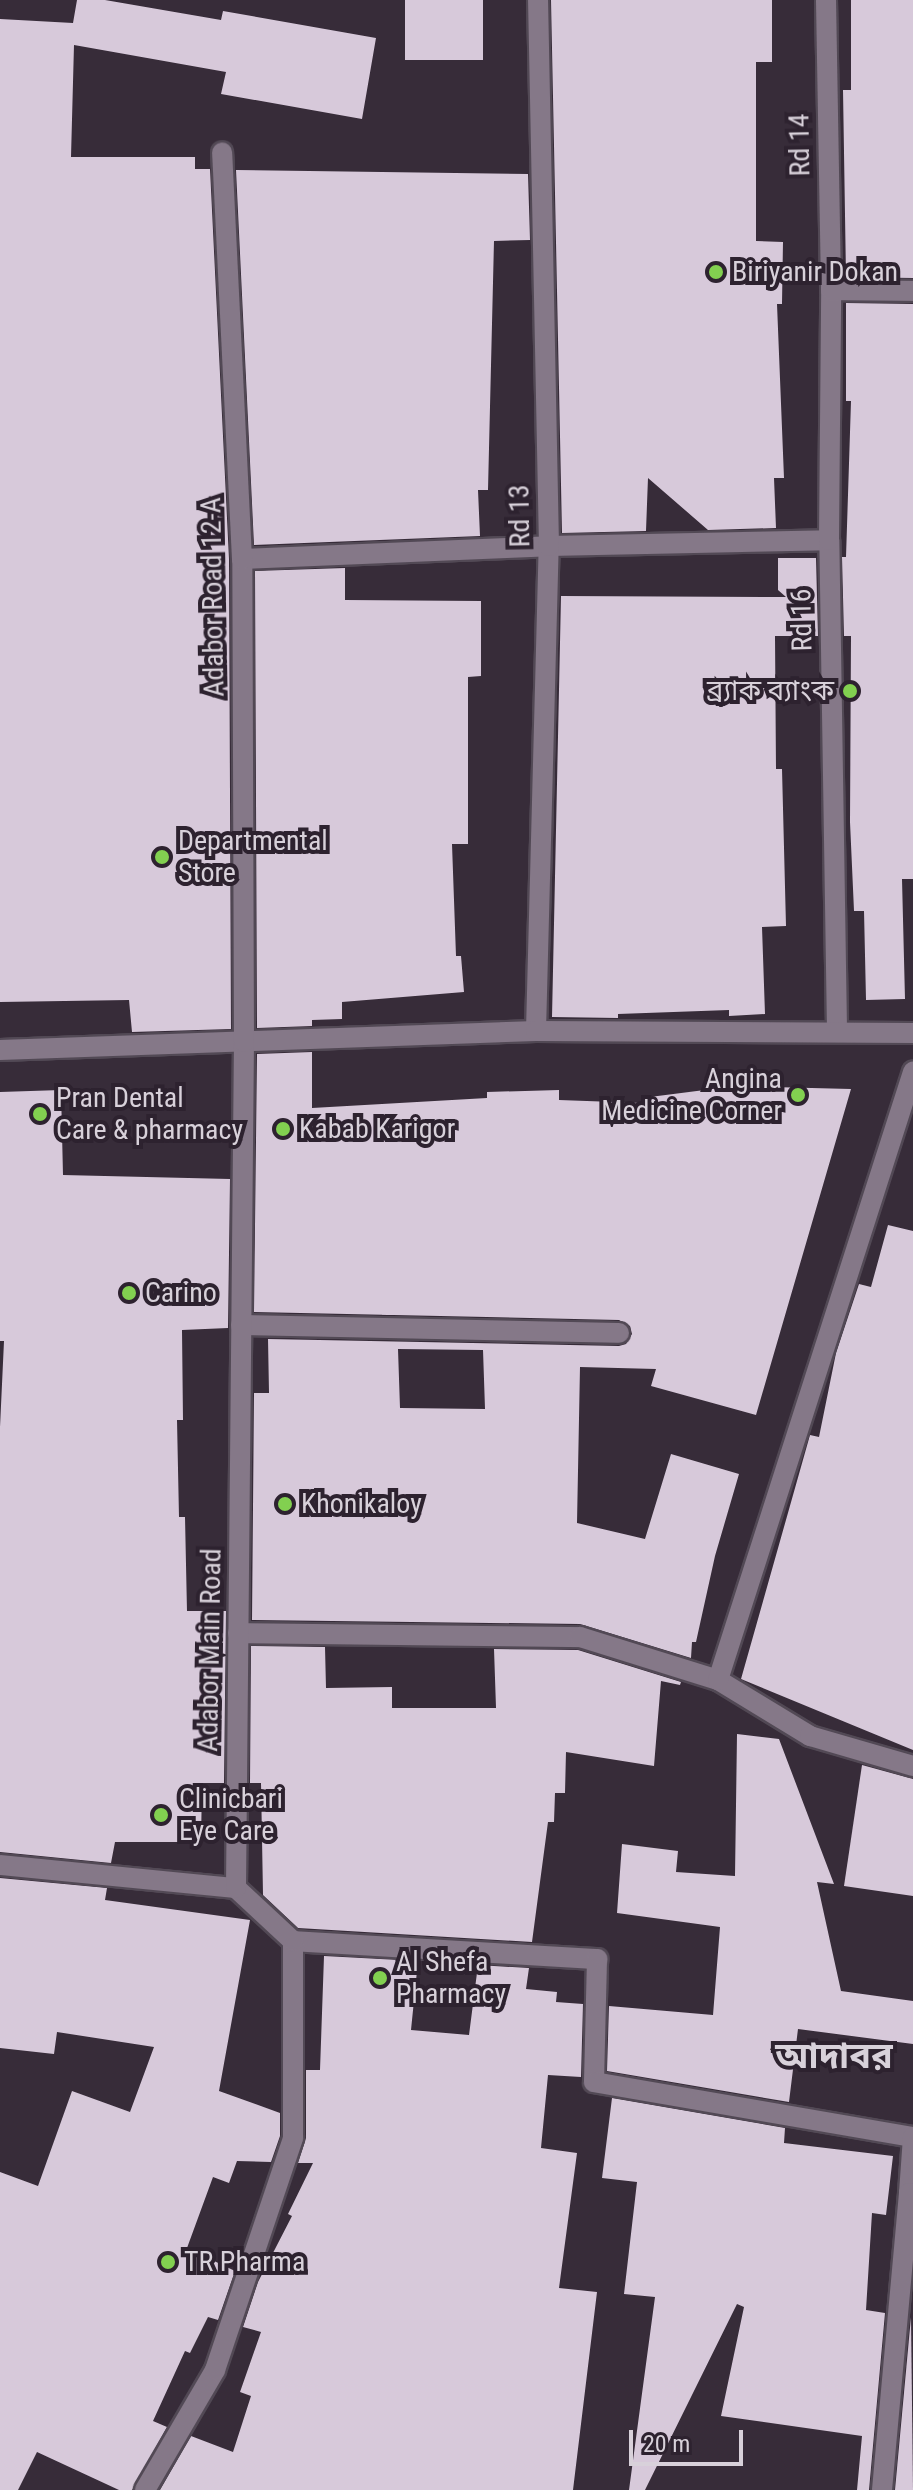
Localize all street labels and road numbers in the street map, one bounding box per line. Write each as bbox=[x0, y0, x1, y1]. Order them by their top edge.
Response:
street label: Rd 14 bbox=[783, 113, 817, 177]
street label: Rd 13 bbox=[503, 484, 537, 548]
street label: Adabor Road 12-A bbox=[194, 497, 232, 697]
street label: Rd 16 bbox=[785, 588, 819, 652]
street label: Adabor Main Road bbox=[191, 1548, 229, 1752]

